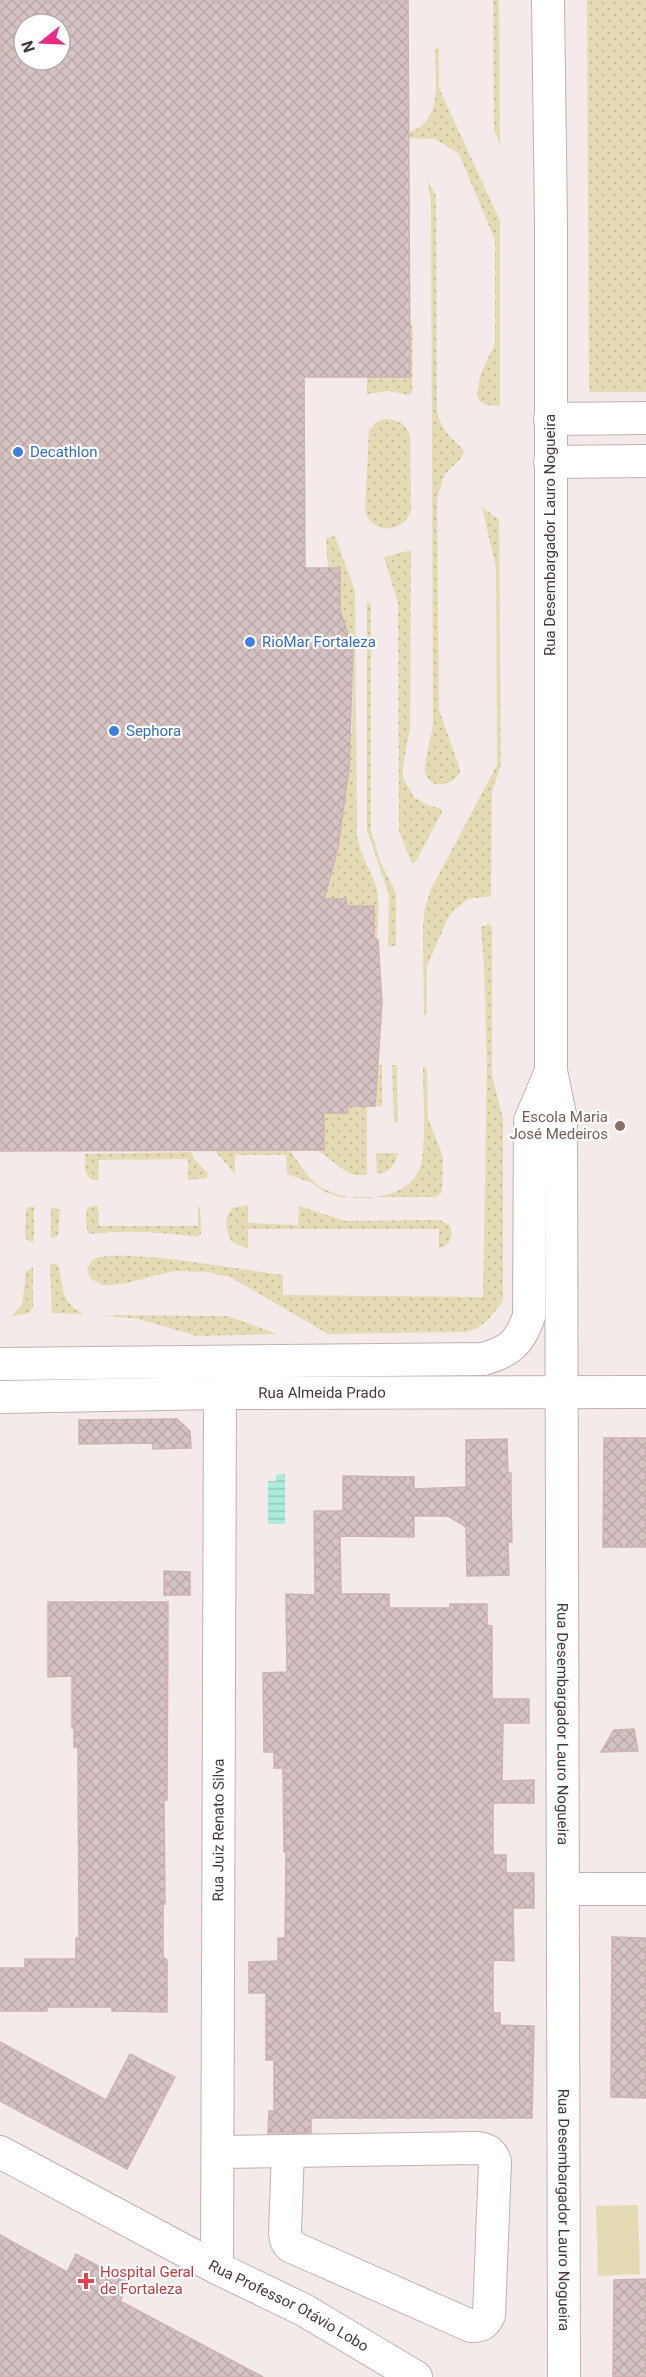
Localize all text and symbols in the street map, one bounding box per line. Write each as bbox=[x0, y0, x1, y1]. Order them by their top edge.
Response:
north arrow bbox=[12, 12, 72, 72]
text: N bbox=[17, 38, 39, 55]
street label: Rua Desembargador Lauro Nogueira bbox=[541, 414, 559, 656]
place label: Decathlon bbox=[30, 443, 97, 461]
marker: Decathlon bbox=[11, 445, 25, 459]
place label: RioMar Fortaleza bbox=[262, 633, 376, 651]
marker: RioMar Fortaleza bbox=[243, 635, 257, 649]
place label: Sephora bbox=[126, 722, 181, 740]
marker: Sephora bbox=[107, 724, 121, 738]
place label: Escola Maria José Medeiros bbox=[509, 1108, 608, 1143]
marker: Escola Maria José Medeiros bbox=[613, 1119, 627, 1133]
street label: Rua Almeida Prado bbox=[258, 1384, 386, 1402]
street label: Rua Desembargador Lauro Nogueira bbox=[553, 1603, 572, 1845]
street label: Rua Juiz Renato Silva bbox=[209, 1758, 228, 1902]
street label: Rua Desembargador Lauro Nogueira bbox=[554, 2089, 573, 2331]
street label: Rua Professor Otávio Lobo bbox=[205, 2256, 372, 2355]
place label: Hospital Geral de Fortaleza bbox=[100, 2263, 194, 2298]
marker: Hospital Geral de Fortaleza bbox=[77, 2272, 95, 2290]

